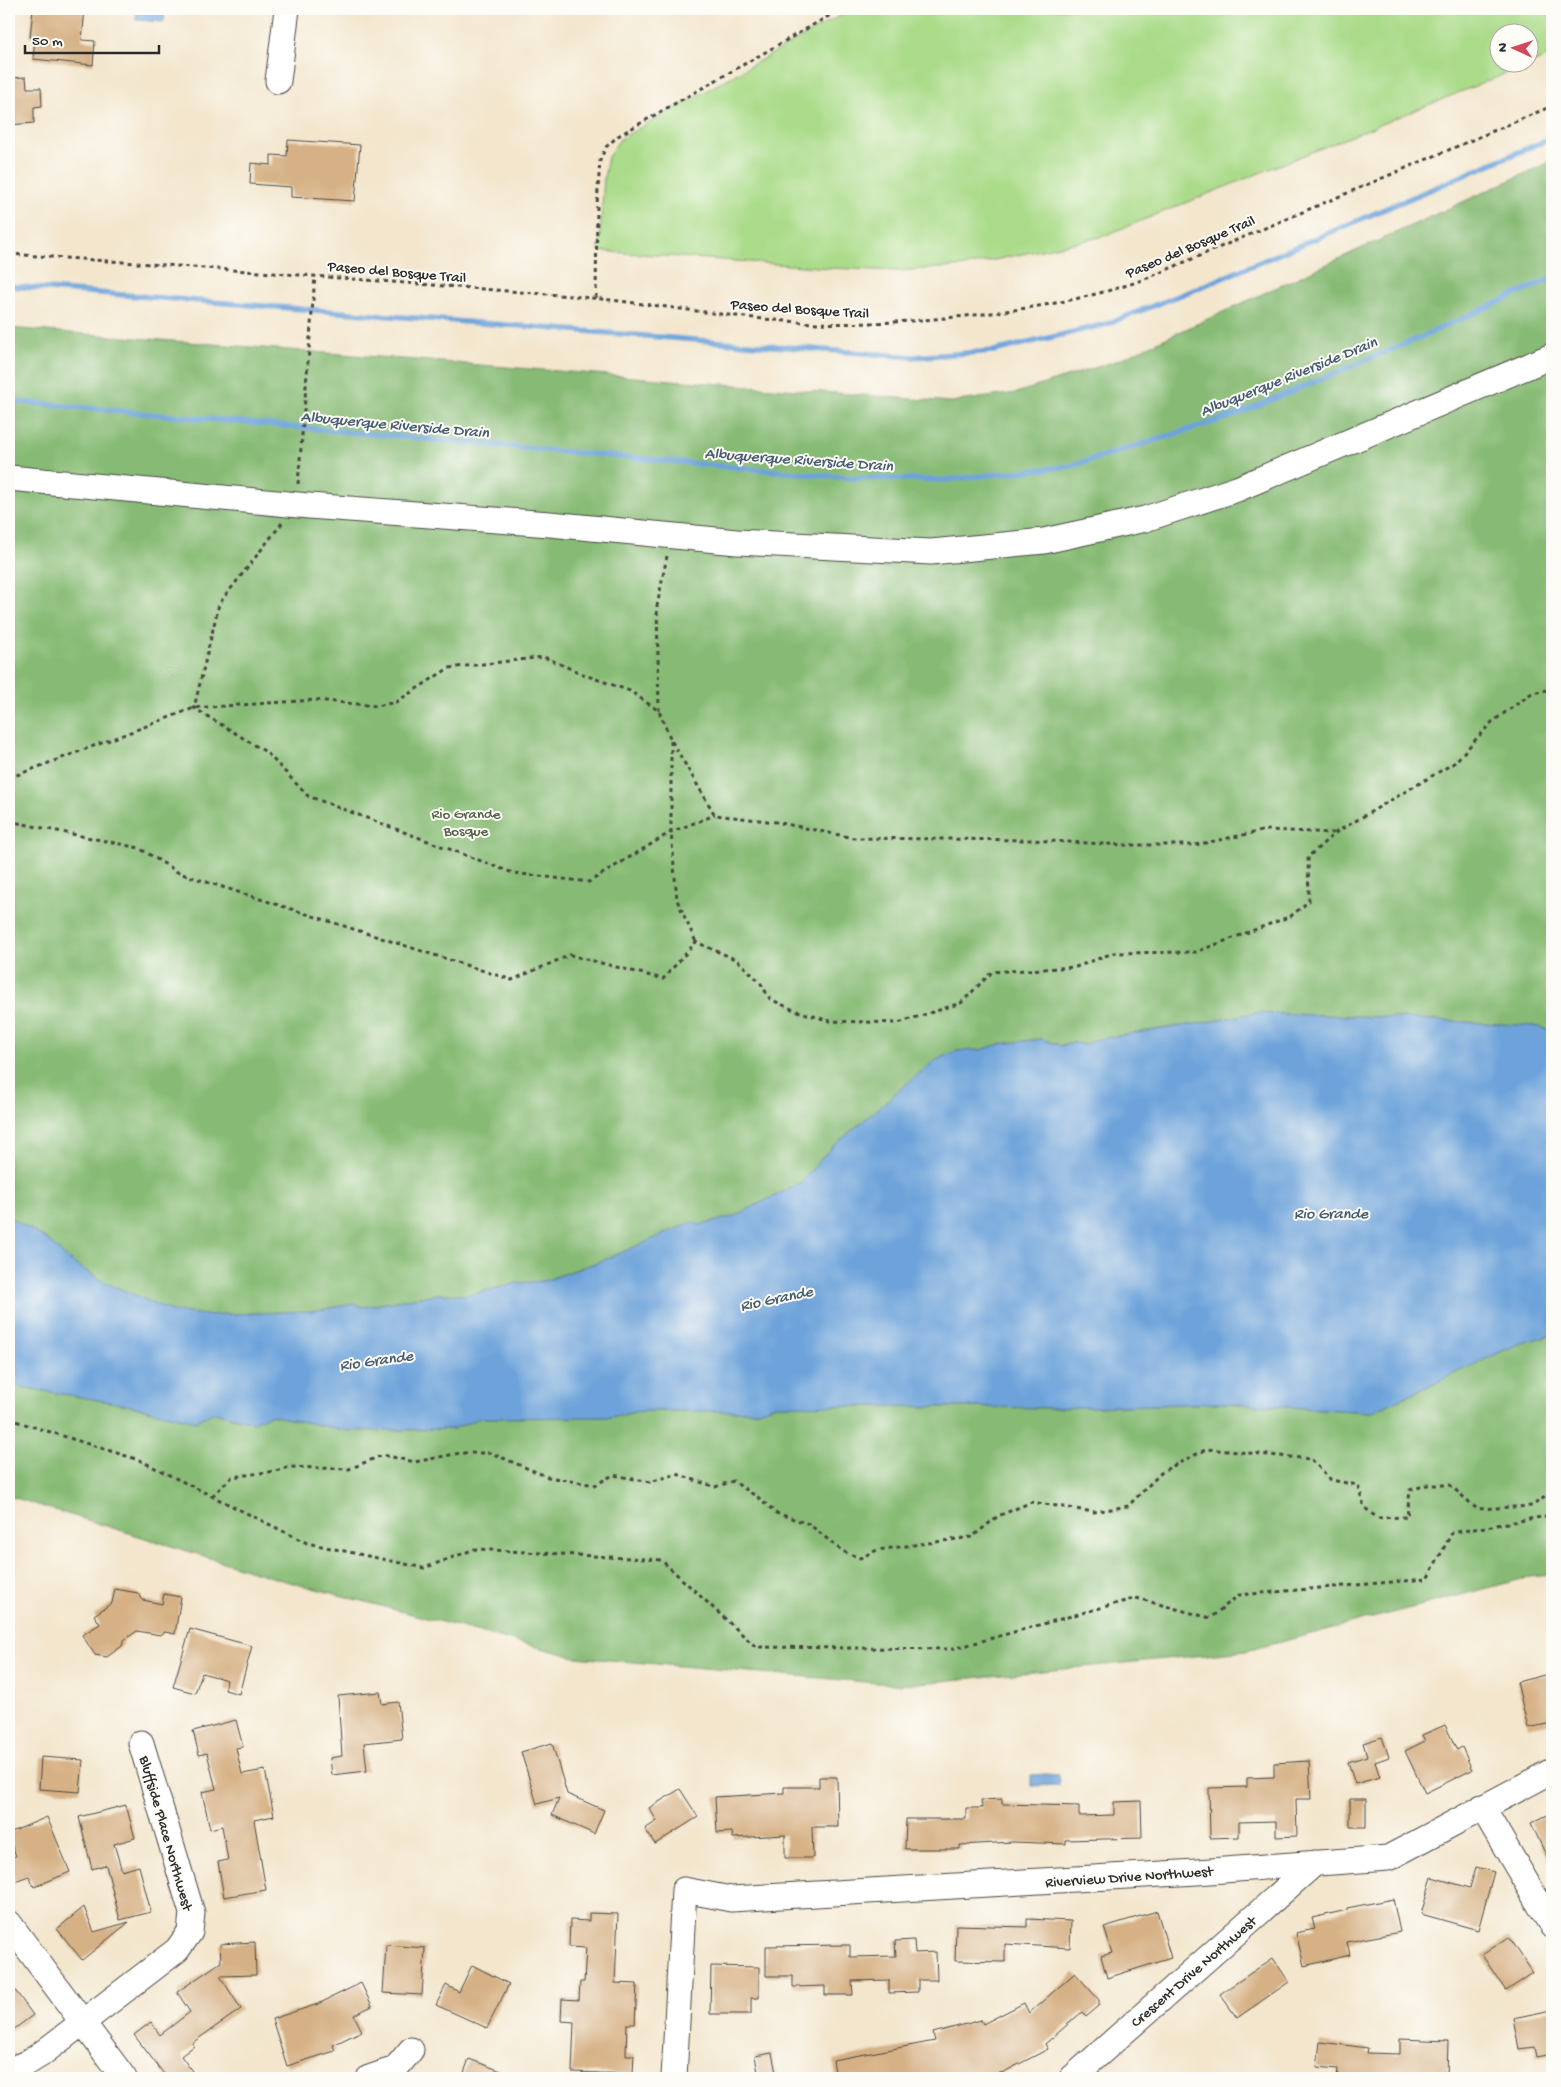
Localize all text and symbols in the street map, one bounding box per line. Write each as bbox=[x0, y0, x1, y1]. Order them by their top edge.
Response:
scale bar bbox=[25, 22, 159, 54]
north arrow bbox=[1488, 22, 1538, 72]
text: 50 m bbox=[32, 33, 63, 51]
text: N bbox=[1495, 42, 1512, 52]
street label: Paseo del Bosque Trail bbox=[1122, 212, 1258, 284]
street label: Paseo del Bosque Trail bbox=[326, 258, 467, 288]
street label: Paseo del Bosque Trail bbox=[729, 296, 870, 324]
water label: Albuquerque Riverside Drain bbox=[1198, 334, 1381, 422]
water label: Albuquerque Riverside Drain bbox=[300, 409, 490, 444]
water label: Albuquerque Riverside Drain bbox=[704, 445, 894, 478]
park label: Rio Grande Bosque bbox=[431, 806, 501, 841]
water label: Rio Grande bbox=[1294, 1206, 1369, 1225]
water label: Rio Grande bbox=[739, 1283, 816, 1317]
water label: Rio Grande bbox=[339, 1348, 415, 1377]
street label: Bluffside Place Northwest bbox=[134, 1753, 196, 1915]
street label: Riverview Drive Northwest bbox=[1045, 1863, 1215, 1893]
street label: Crescent Drive Northwest bbox=[1128, 1912, 1262, 2032]

